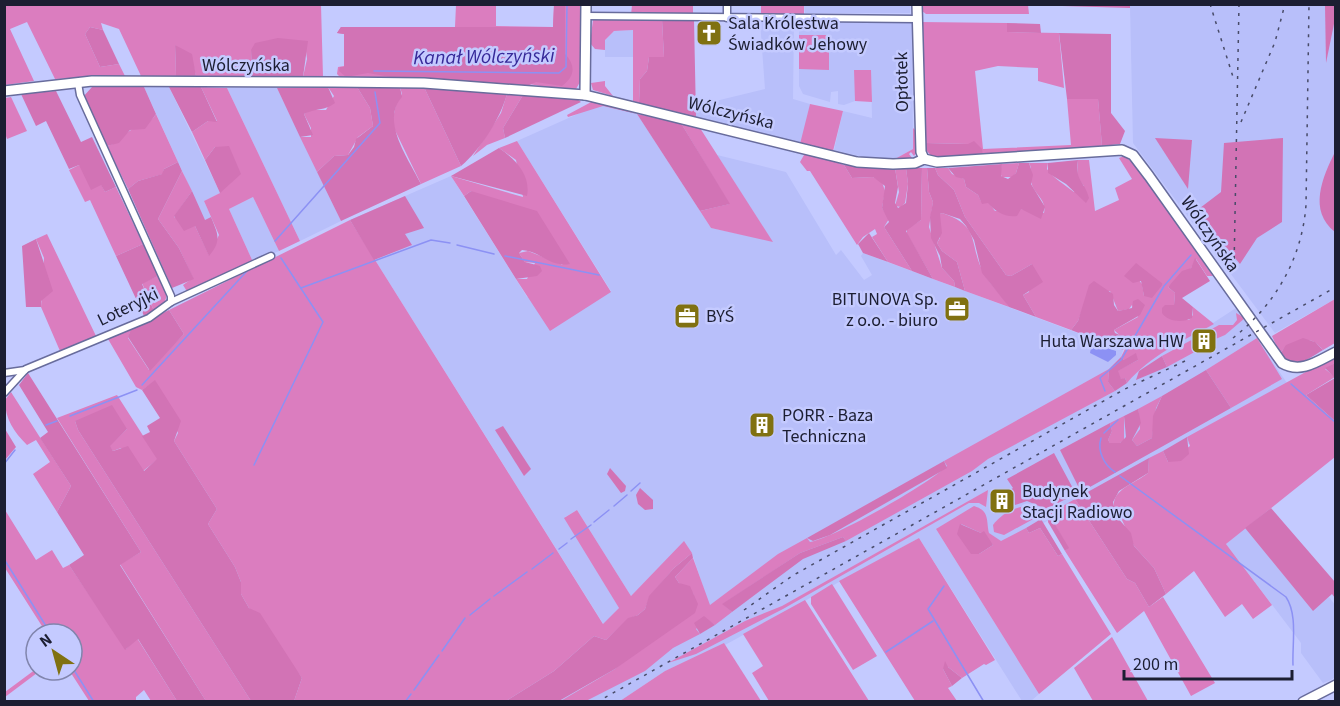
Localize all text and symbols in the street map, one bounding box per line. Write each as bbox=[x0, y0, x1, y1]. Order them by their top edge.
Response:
place label: Sala Królestwa Świadków Jehowy bbox=[728, 11, 868, 57]
church icon: Sala Królestwa Świadków Jehowy bbox=[694, 18, 724, 48]
water label: Kanał Wólczyński bbox=[413, 42, 555, 72]
street label: Opłotek bbox=[889, 51, 915, 112]
street label: Wólczyńska bbox=[202, 53, 290, 78]
street label: Wólczyńska bbox=[685, 90, 777, 136]
street label: Wólczyńska bbox=[1175, 191, 1245, 277]
street label: Loteryjki bbox=[93, 281, 163, 333]
place label: BITUNOVA Sp. z o.o. - biuro bbox=[832, 287, 938, 333]
office icon: BITUNOVA Sp. z o.o. - biuro bbox=[942, 294, 972, 324]
office icon: BYŚ bbox=[672, 301, 702, 331]
place label: BYŚ bbox=[706, 304, 734, 329]
building icon: Huta Warszawa HW bbox=[1189, 326, 1219, 356]
place label: Huta Warszawa HW bbox=[1040, 329, 1184, 354]
place label: PORR - Baza Techniczna bbox=[782, 403, 873, 449]
building icon: PORR - Baza Techniczna bbox=[747, 410, 777, 440]
place label: Budynek Stacji Radiowo bbox=[1022, 479, 1133, 525]
building icon: Budynek Stacji Radiowo bbox=[987, 486, 1017, 516]
north arrow bbox=[24, 622, 84, 682]
text: N bbox=[35, 629, 57, 653]
scale bar bbox=[1124, 643, 1292, 681]
text: 200 m bbox=[1133, 652, 1178, 677]

